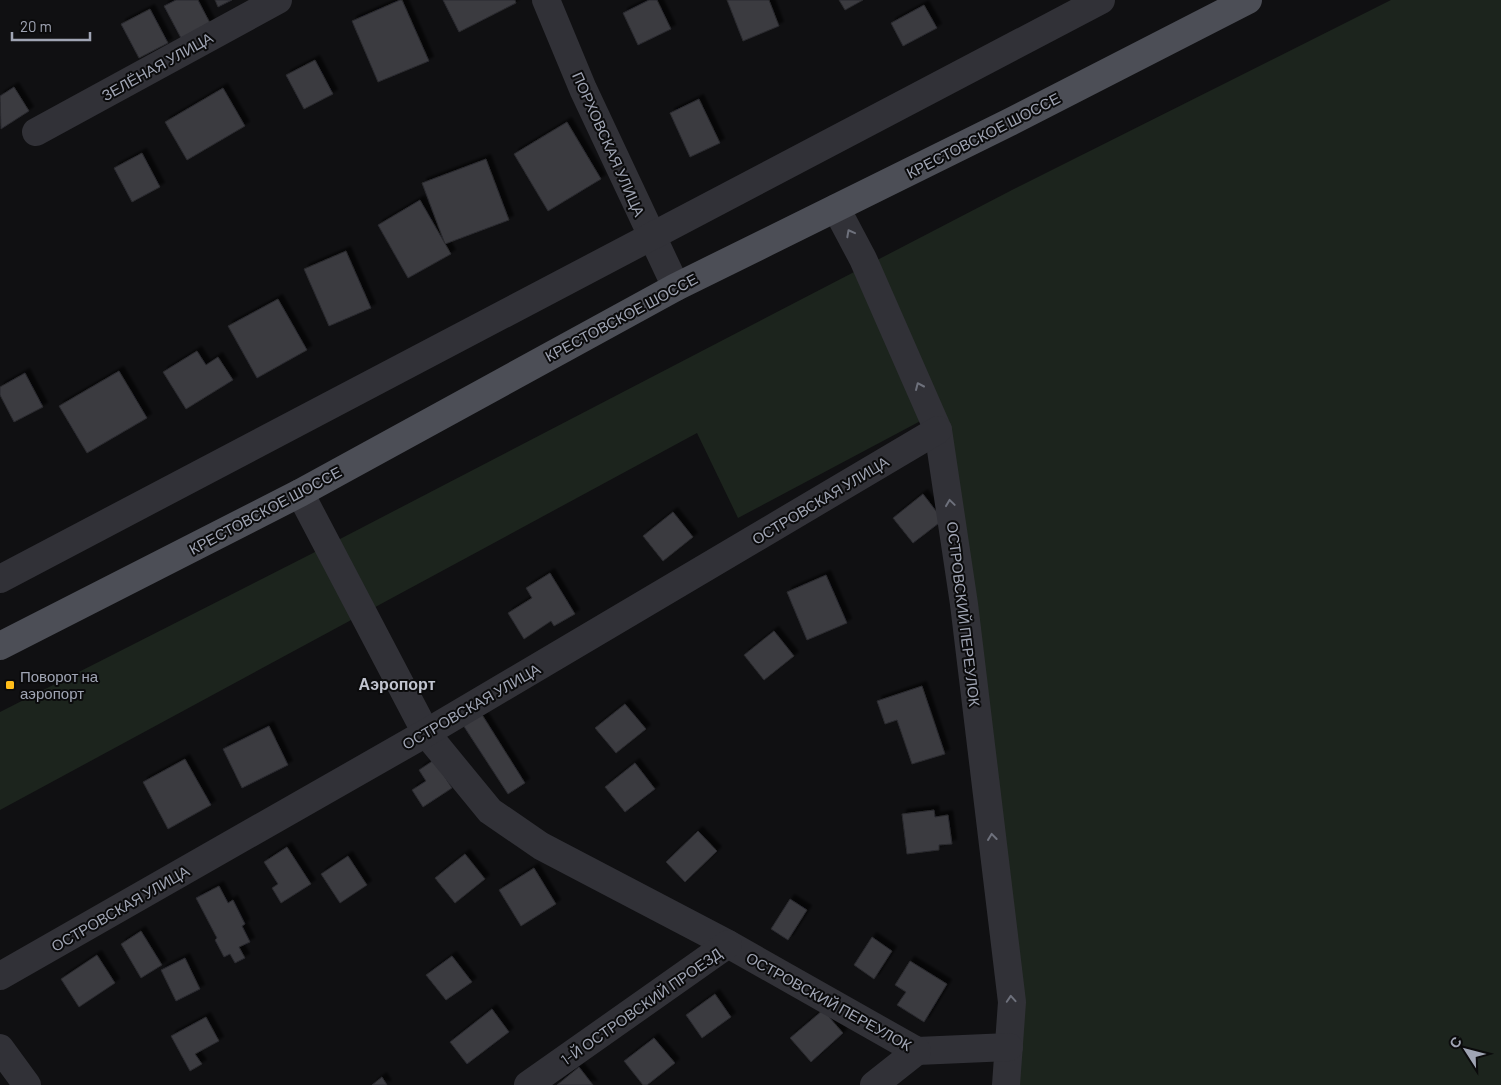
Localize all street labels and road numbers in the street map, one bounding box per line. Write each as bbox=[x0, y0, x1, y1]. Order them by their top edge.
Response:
street label: ЗЕЛЁНАЯ УЛИЦА bbox=[98, 28, 216, 104]
street label: ПОРХОВСКАЯ УЛИЦА bbox=[569, 69, 649, 219]
street label: КРЕСТОВСКОЕ ШОССЕ bbox=[903, 88, 1063, 182]
street label: КРЕСТОВСКОЕ ШОССЕ bbox=[542, 269, 700, 365]
street label: ОСТРОВСКАЯ УЛИЦА bbox=[748, 452, 892, 548]
street label: КРЕСТОВСКОЕ ШОССЕ bbox=[186, 462, 344, 558]
street label: ОСТРОВСКИЙ ПЕРЕУЛОК bbox=[944, 520, 984, 708]
street label: ОСТРОВСКАЯ УЛИЦА bbox=[399, 659, 543, 753]
street label: ОСТРОВСКАЯ УЛИЦА bbox=[48, 861, 192, 955]
street label: 1-Й ОСТРОВСКИЙ ПРОЕЗД bbox=[557, 944, 725, 1068]
street label: ОСТРОВСКИЙ ПЕРЕУЛОК bbox=[743, 948, 915, 1054]

